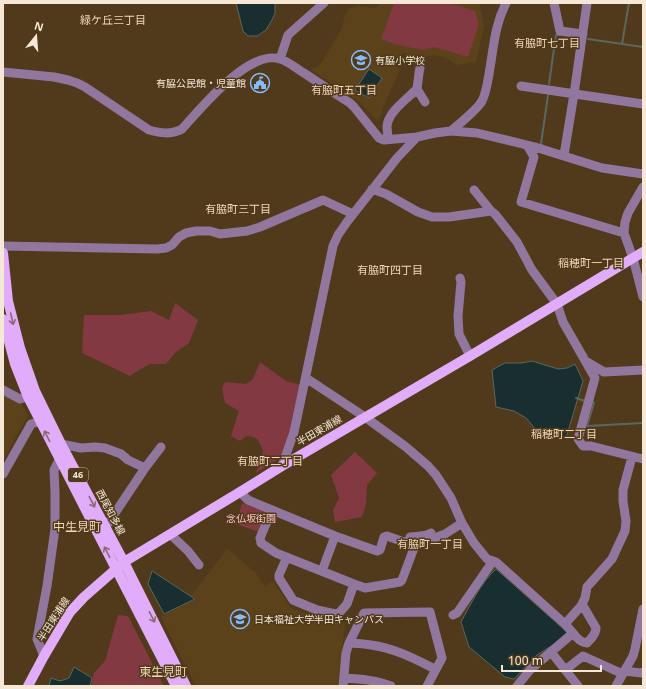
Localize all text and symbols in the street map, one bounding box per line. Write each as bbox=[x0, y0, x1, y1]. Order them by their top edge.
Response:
district label: 緑ケ丘三丁目 bbox=[80, 12, 146, 27]
north arrow bbox=[16, 16, 56, 56]
text: N bbox=[33, 17, 46, 34]
district label: 有脇町七丁目 bbox=[514, 35, 580, 50]
school or university icon: 有脇小学校 bbox=[350, 49, 372, 71]
place label: 有脇小学校 bbox=[375, 53, 425, 67]
public building icon: 有脇公民館・児童館 bbox=[249, 72, 271, 94]
place label: 有脇公民館・児童館 bbox=[156, 76, 246, 90]
district label: 有脇町五丁目 bbox=[311, 82, 377, 97]
district label: 有脇町三丁目 bbox=[205, 201, 271, 216]
district label: 稲穂町一丁目 bbox=[558, 255, 624, 270]
district label: 有脇町四丁目 bbox=[357, 262, 423, 277]
one-way arrow bbox=[9, 312, 16, 325]
street label: 半田東浦線 bbox=[294, 411, 344, 449]
district label: 稲穂町二丁目 bbox=[531, 426, 597, 441]
one-way arrow bbox=[43, 430, 50, 442]
district label: 有脇町二丁目 bbox=[237, 453, 303, 468]
road number: 46 bbox=[68, 468, 88, 482]
street label: 西尾知多線 bbox=[93, 487, 129, 537]
one-way arrow bbox=[88, 496, 96, 508]
park label: 念仏坂街園 bbox=[226, 511, 276, 525]
district label: 中生見町 bbox=[53, 518, 101, 535]
district label: 有脇町一丁目 bbox=[397, 536, 463, 551]
one-way arrow bbox=[103, 546, 110, 558]
street label: 半田東浦線 bbox=[34, 594, 72, 644]
school or university icon: 日本福祉大学半田キャンパス bbox=[229, 608, 251, 630]
one-way arrow bbox=[149, 611, 156, 623]
place label: 日本福祉大学半田キャンパス bbox=[254, 612, 384, 626]
scale bar bbox=[502, 647, 601, 673]
text: 100 m bbox=[508, 652, 543, 669]
district label: 東生見町 bbox=[139, 663, 187, 680]

